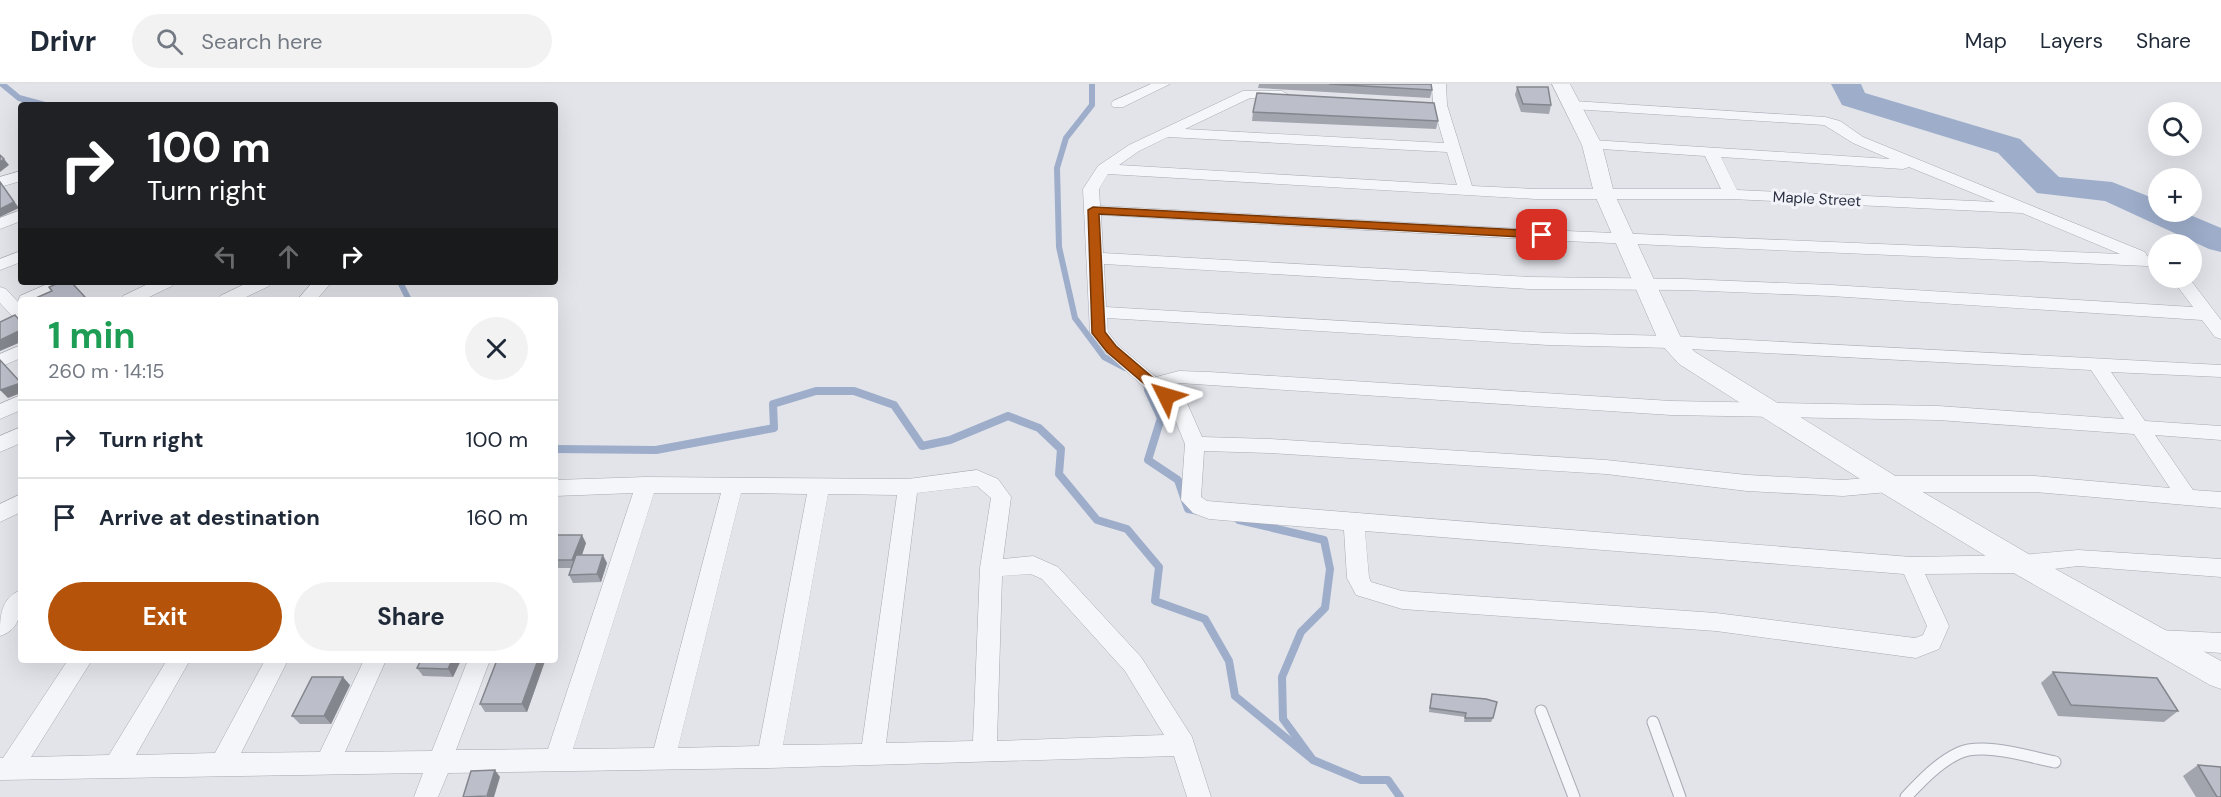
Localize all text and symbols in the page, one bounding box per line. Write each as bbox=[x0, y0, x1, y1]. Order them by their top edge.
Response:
search box bbox=[132, 14, 552, 68]
text: Drivr bbox=[30, 23, 96, 60]
icon: search bbox=[153, 25, 186, 58]
text: Search here bbox=[201, 27, 323, 56]
text: Map bbox=[1965, 27, 2007, 55]
text: Layers bbox=[2040, 27, 2103, 55]
text: Share bbox=[2136, 27, 2191, 55]
map controls bbox=[2148, 102, 2202, 288]
button: search bbox=[2148, 102, 2202, 156]
text: 100 m bbox=[147, 120, 271, 175]
icon: right bbox=[48, 126, 126, 204]
button: + bbox=[2148, 168, 2202, 222]
text: Turn right bbox=[147, 173, 267, 208]
street label: Maple Street bbox=[1772, 187, 1862, 211]
pin bbox=[1516, 209, 1567, 260]
icon: arrive bbox=[1525, 218, 1558, 251]
button: − bbox=[2148, 234, 2202, 288]
icon: left bbox=[209, 240, 242, 273]
icon: ahead bbox=[272, 240, 305, 273]
icon: right bbox=[335, 240, 368, 273]
text: 1 min bbox=[48, 312, 136, 359]
button: close bbox=[465, 317, 528, 380]
text: 260 m · 14:15 bbox=[48, 358, 164, 384]
position arrow bbox=[1134, 364, 1198, 428]
icon: right bbox=[48, 423, 81, 456]
text: Turn right bbox=[99, 425, 204, 454]
text: 100 m bbox=[466, 425, 528, 454]
icon: arrive bbox=[48, 501, 81, 534]
text: Arrive at destination bbox=[99, 503, 320, 532]
text: 160 m bbox=[467, 503, 528, 532]
button: Exit bbox=[48, 582, 282, 651]
button: Share bbox=[294, 582, 528, 651]

